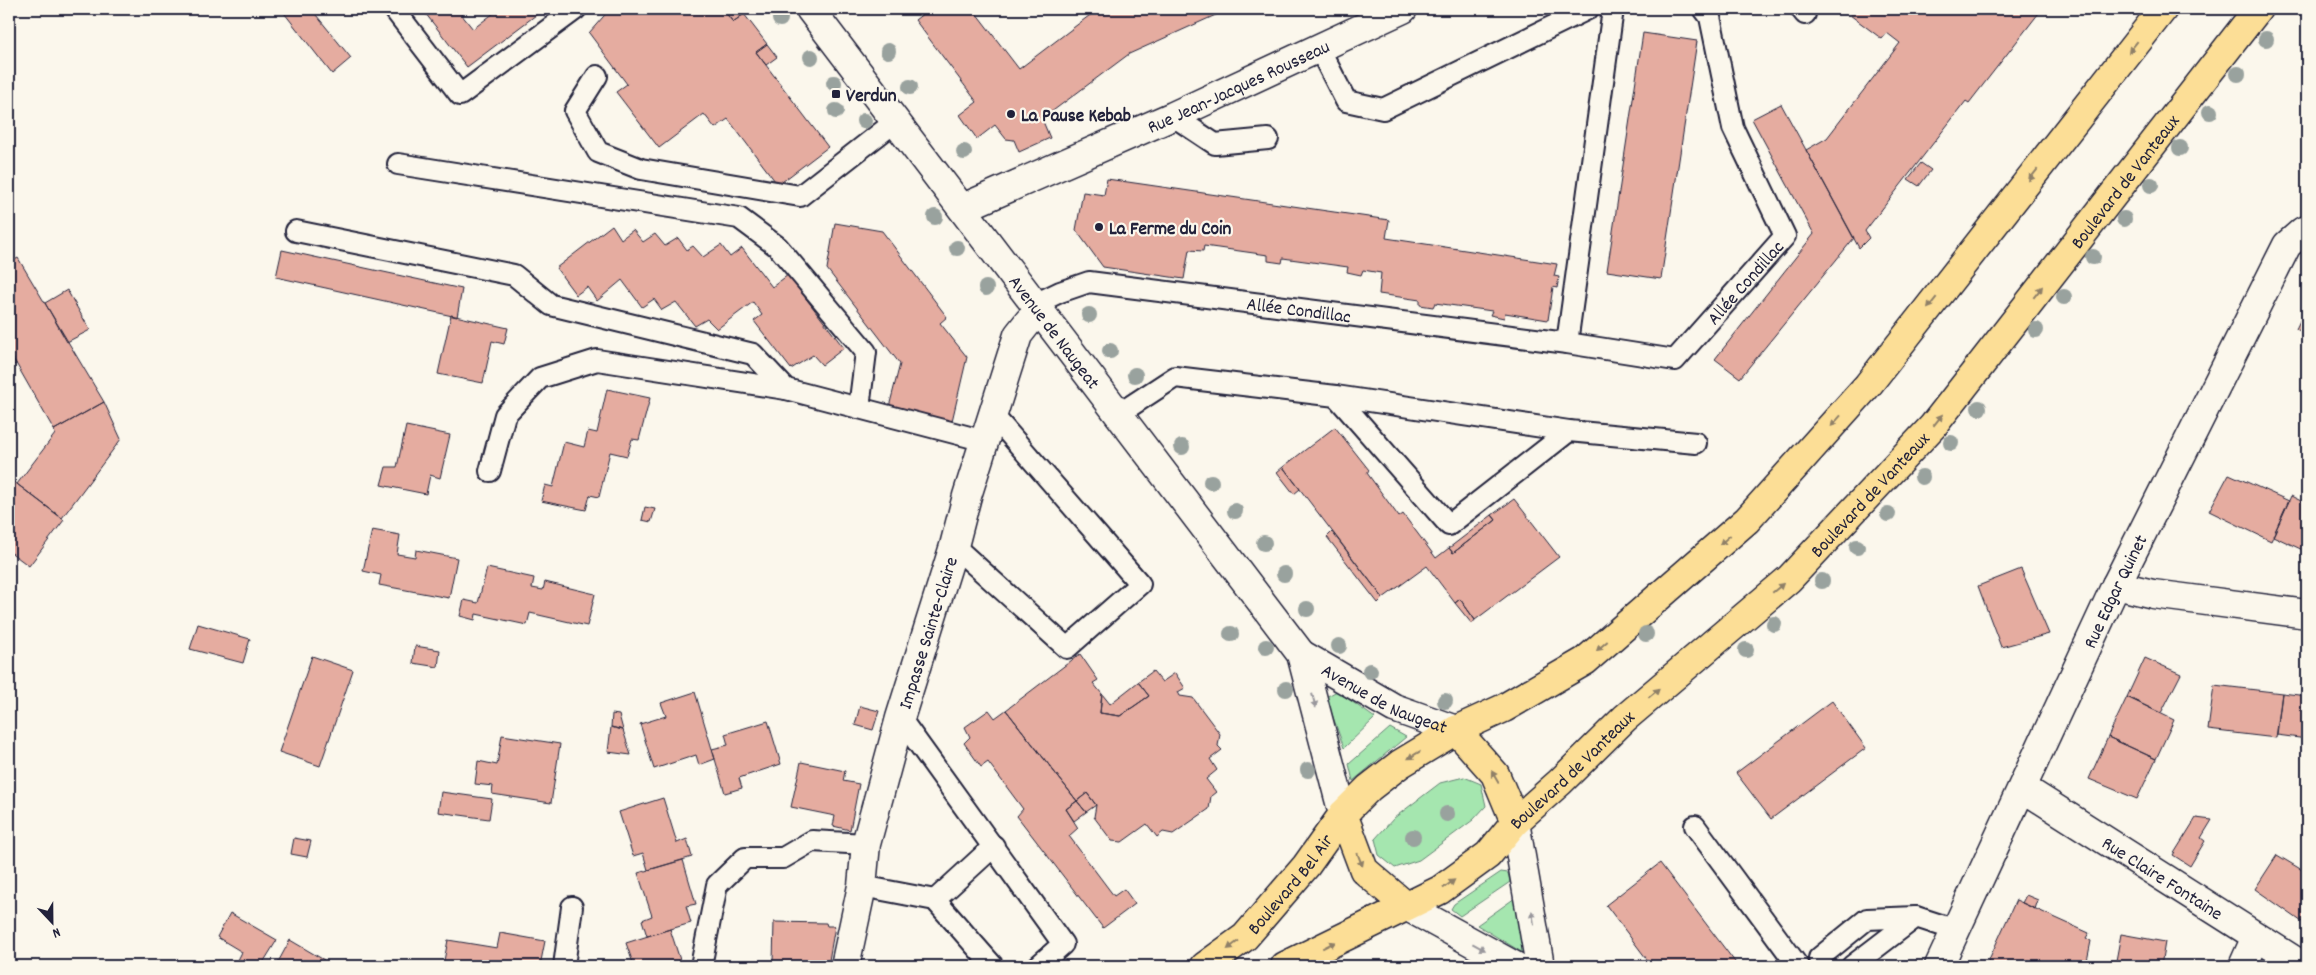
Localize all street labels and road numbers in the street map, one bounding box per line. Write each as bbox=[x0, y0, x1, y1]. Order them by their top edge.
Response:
street label: Rue Jean-Jacques Rousseau bbox=[1144, 35, 1335, 143]
street label: Boulevard de Vanteaux bbox=[2066, 110, 2188, 256]
street label: Allée Condillac bbox=[1702, 236, 1792, 332]
street label: Avenue de Naugeat bbox=[1000, 271, 1105, 396]
street label: Allée Condillac bbox=[1245, 292, 1352, 332]
street label: Boulevard de Vanteaux bbox=[1806, 427, 1938, 565]
street label: Rue Edgar Quinet bbox=[2078, 531, 2156, 654]
street label: Impasse Sainte-Claire bbox=[894, 554, 967, 713]
street label: Avenue de Naugeat bbox=[1315, 659, 1450, 743]
street label: Boulevard de Vanteaux bbox=[1504, 705, 1642, 836]
street label: Boulevard Bel Air bbox=[1243, 830, 1342, 942]
street label: Rue Claire Fontaine bbox=[2095, 831, 2227, 929]

